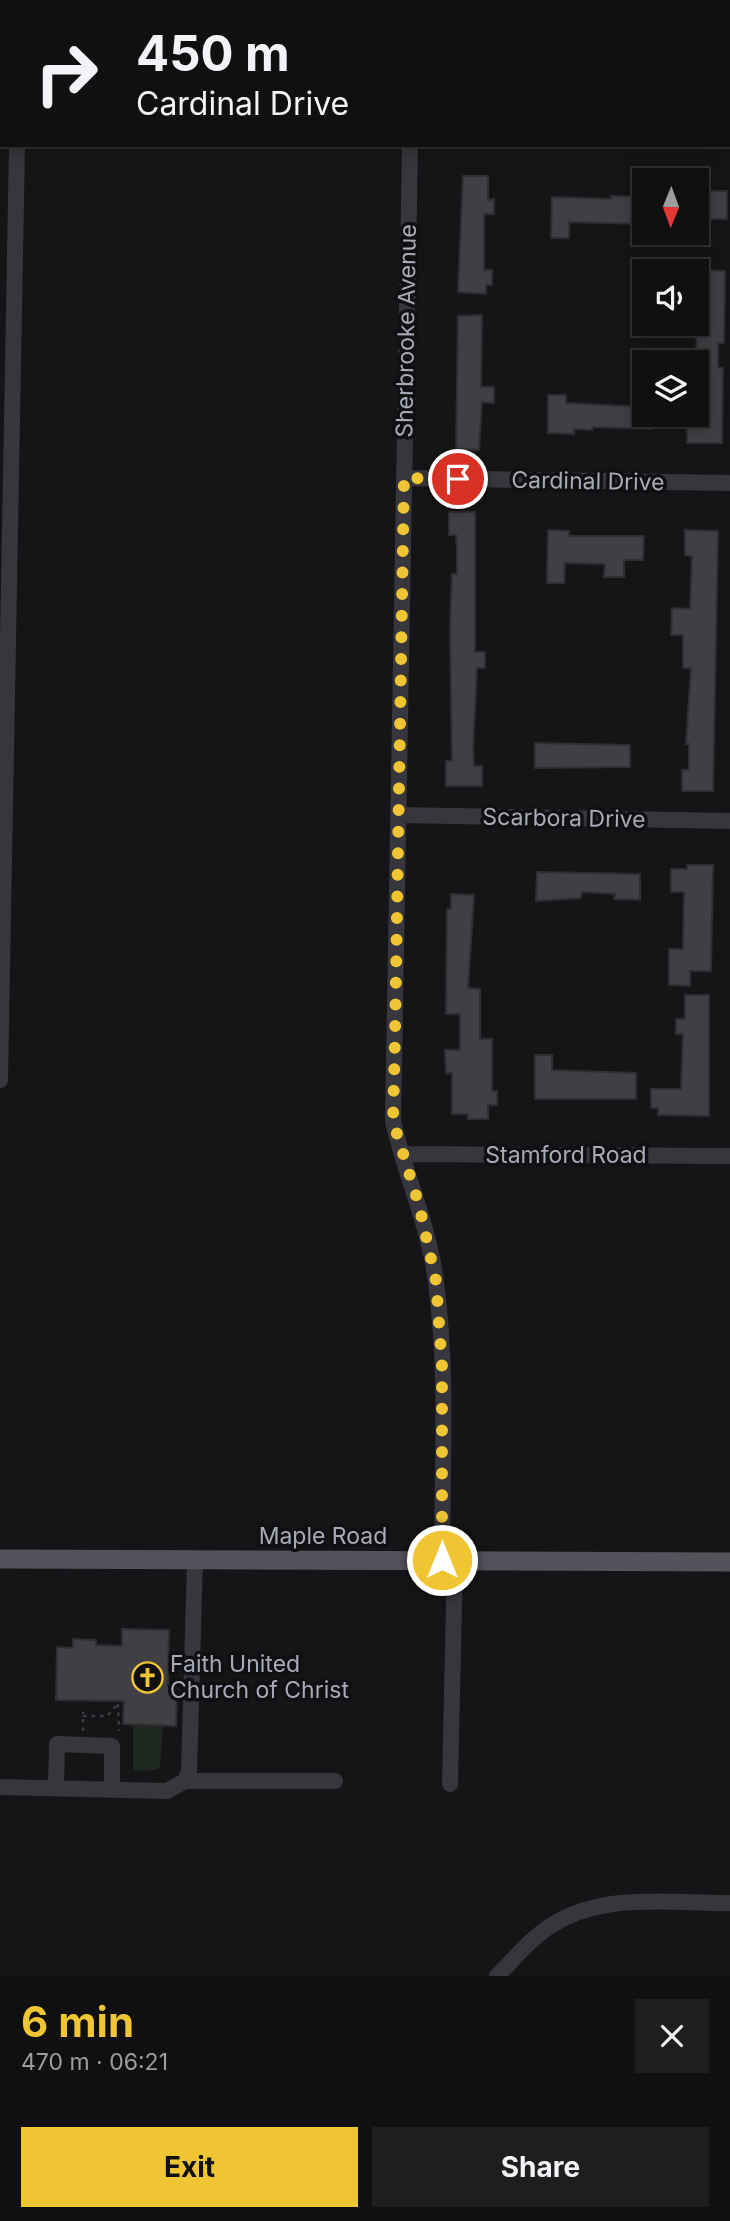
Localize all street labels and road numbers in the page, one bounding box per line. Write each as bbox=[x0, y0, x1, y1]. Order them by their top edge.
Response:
street label: Sherbrooke Avenue bbox=[390, 224, 422, 438]
street label: Cardinal Drive bbox=[511, 466, 665, 496]
street label: Scarbora Drive bbox=[482, 803, 646, 833]
street label: Stamford Road bbox=[485, 1141, 647, 1169]
street label: Maple Road bbox=[259, 1522, 387, 1550]

